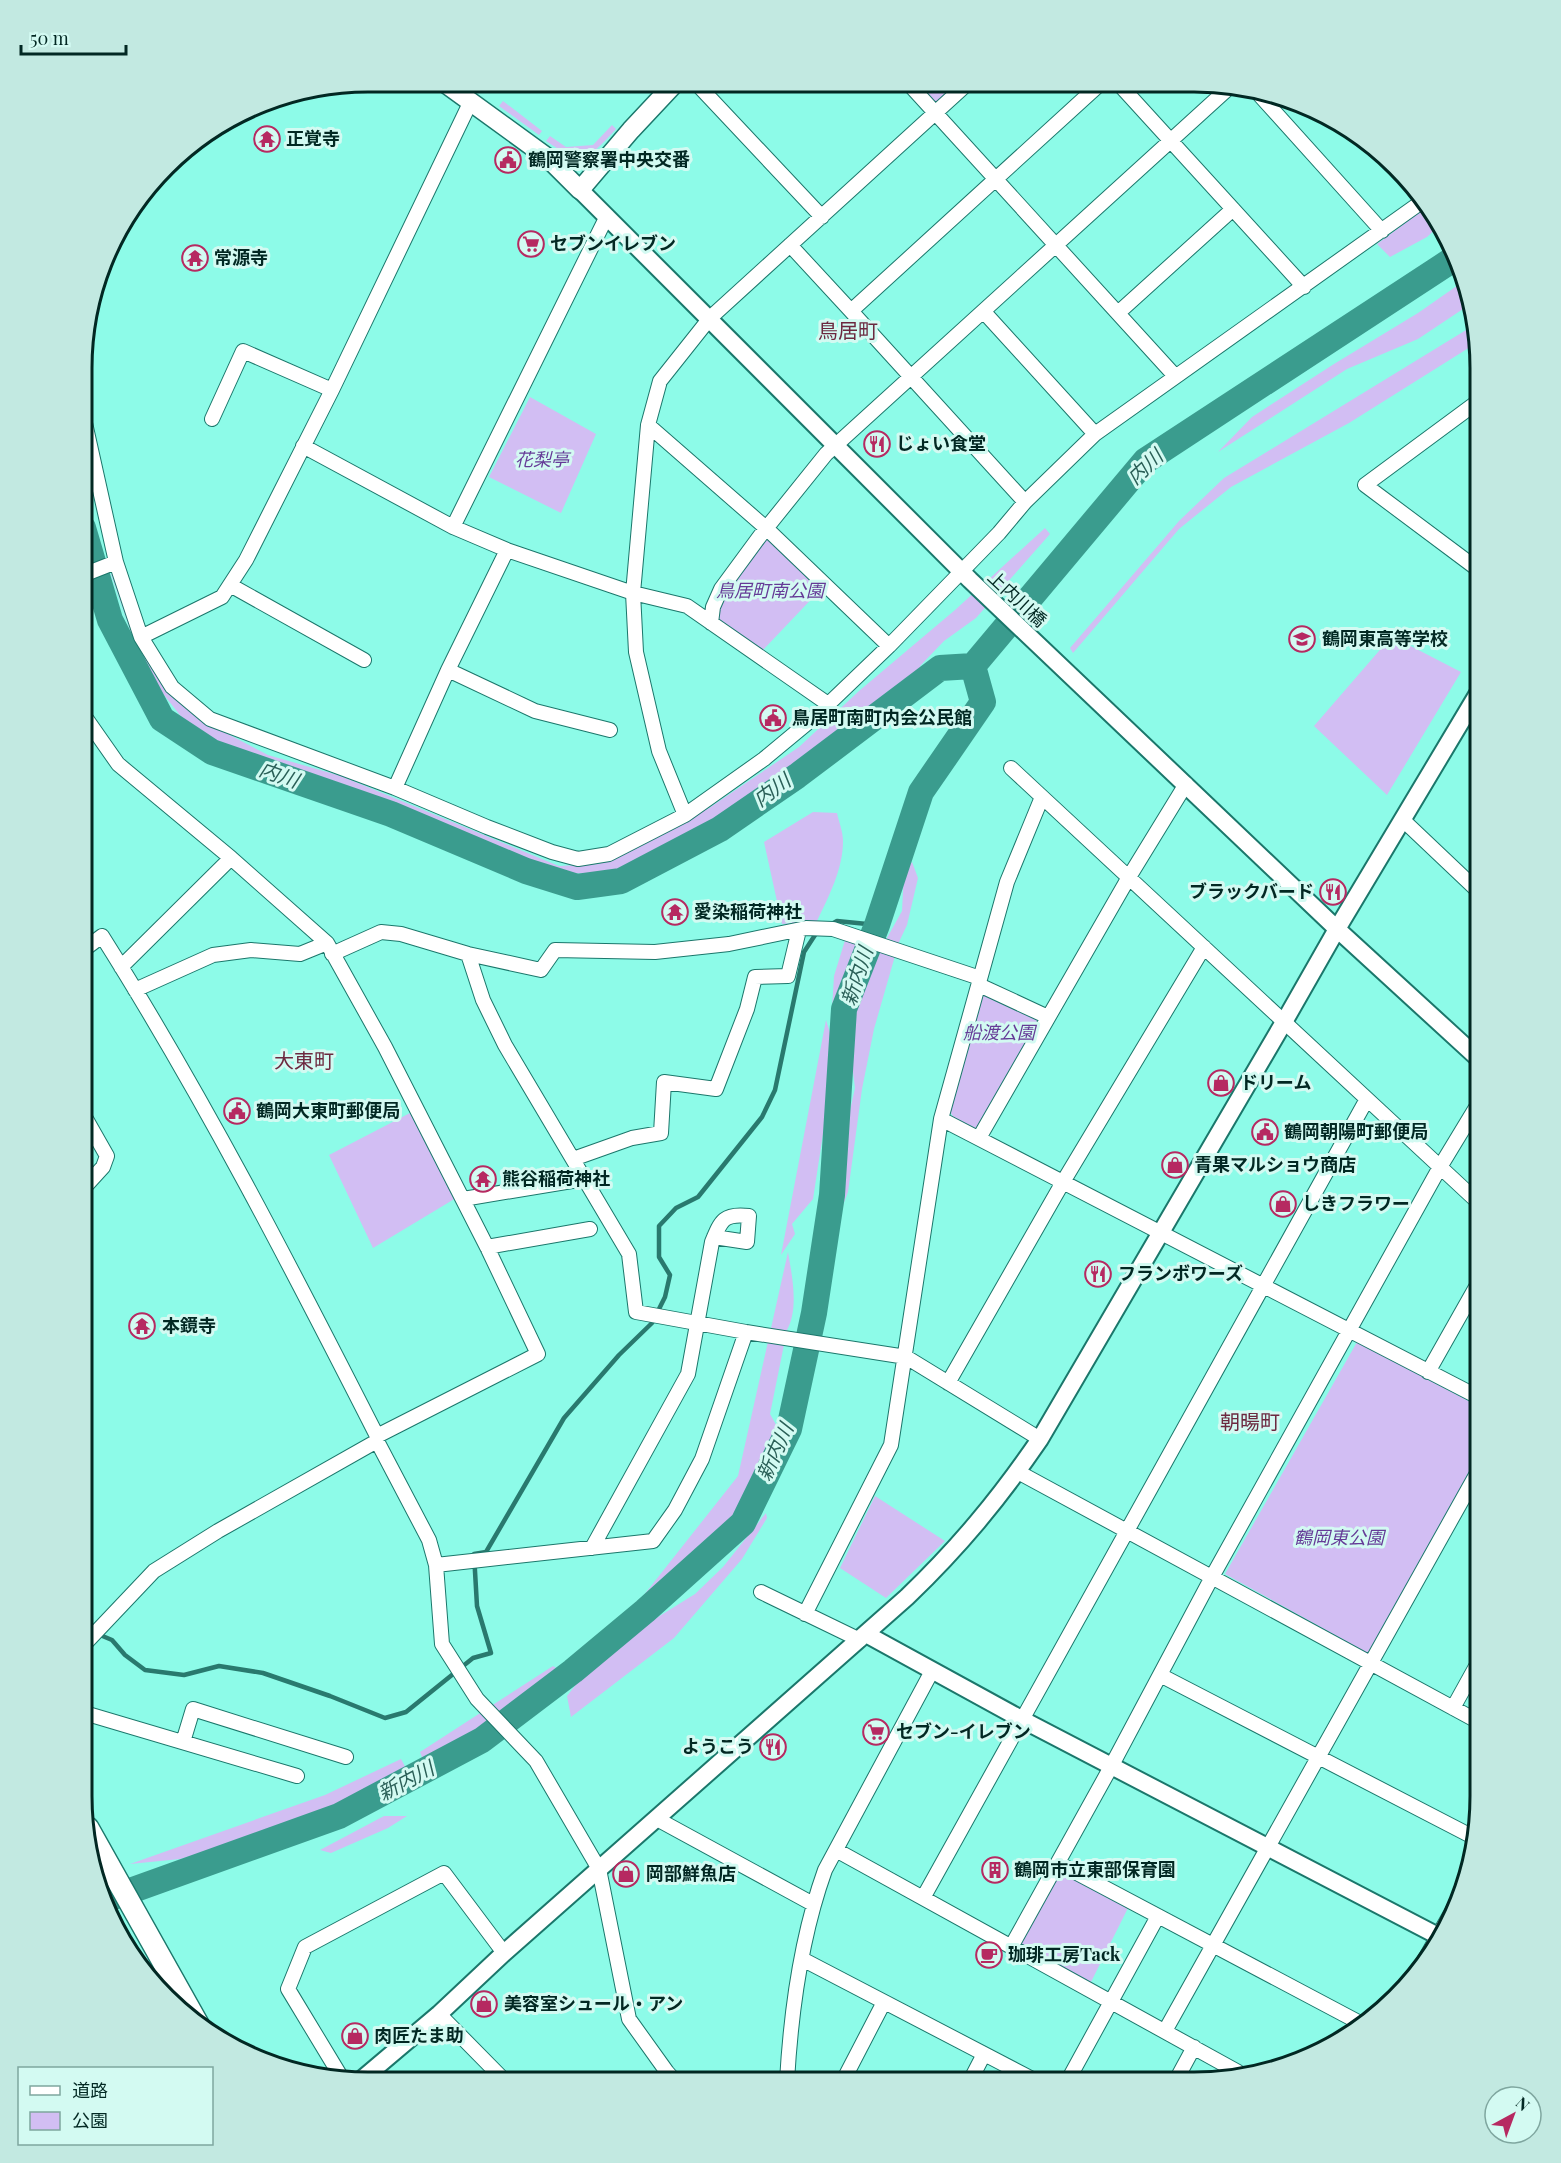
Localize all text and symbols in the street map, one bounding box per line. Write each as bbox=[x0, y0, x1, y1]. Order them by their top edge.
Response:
scale bar bbox=[21, 18, 126, 56]
text: 50 m bbox=[30, 26, 69, 50]
temple icon: 正覚寺 bbox=[252, 124, 282, 154]
place label: 正覚寺 bbox=[286, 126, 340, 150]
public building icon: 鶴岡警察署中央交番 bbox=[493, 145, 523, 175]
place label: 鶴岡警察署中央交番 bbox=[528, 147, 690, 171]
supermarket icon: セブンイレブン bbox=[516, 229, 546, 259]
place label: セブンイレブン bbox=[550, 231, 676, 255]
temple icon: 常源寺 bbox=[180, 243, 210, 273]
place label: 常源寺 bbox=[214, 245, 268, 269]
district label: 鳥居町 bbox=[818, 316, 878, 343]
restaurant icon: じょい食堂 bbox=[862, 429, 892, 459]
place label: じょい食堂 bbox=[896, 431, 986, 455]
water label: 内川 bbox=[1120, 441, 1169, 489]
park label: 花梨亭 bbox=[515, 447, 572, 471]
street label: 上内川橋 bbox=[983, 565, 1052, 632]
park label: 鳥居町南公園 bbox=[716, 578, 827, 602]
school or university icon: 鶴岡東高等学校 bbox=[1287, 624, 1317, 654]
place label: 鶴岡東高等学校 bbox=[1322, 626, 1448, 650]
public building icon: 鳥居町南町内会公民館 bbox=[758, 703, 788, 733]
place label: 鳥居町南町内会公民館 bbox=[792, 705, 972, 729]
water label: 内川 bbox=[256, 754, 305, 794]
water label: 内川 bbox=[747, 765, 797, 811]
restaurant icon: ブラックバード bbox=[1318, 877, 1348, 907]
place label: ブラックバード bbox=[1189, 879, 1314, 903]
temple icon: 愛染稲荷神社 bbox=[660, 897, 690, 927]
place label: 愛染稲荷神社 bbox=[694, 899, 802, 923]
water label: 新内川 bbox=[833, 941, 878, 1008]
park label: 船渡公園 bbox=[963, 1020, 1038, 1044]
district label: 大東町 bbox=[274, 1046, 334, 1073]
shop icon: ドリーム bbox=[1206, 1068, 1236, 1098]
place label: ドリーム bbox=[1240, 1070, 1311, 1094]
public building icon: 鶴岡大東町郵便局 bbox=[222, 1096, 252, 1126]
place label: 鶴岡大東町郵便局 bbox=[256, 1098, 400, 1122]
public building icon: 鶴岡朝陽町郵便局 bbox=[1250, 1117, 1280, 1147]
place label: 鶴岡朝陽町郵便局 bbox=[1284, 1119, 1428, 1143]
shop icon: 青果マルショウ商店 bbox=[1160, 1150, 1190, 1180]
place label: 青果マルショウ商店 bbox=[1194, 1152, 1356, 1176]
temple icon: 熊谷稲荷神社 bbox=[468, 1164, 498, 1194]
place label: 熊谷稲荷神社 bbox=[502, 1166, 610, 1190]
shop icon: しきフラワー bbox=[1268, 1189, 1298, 1219]
place label: しきフラワー bbox=[1302, 1191, 1410, 1215]
restaurant icon: フランボワーズ bbox=[1083, 1259, 1113, 1289]
place label: フランボワーズ bbox=[1118, 1261, 1243, 1285]
temple icon: 本鏡寺 bbox=[127, 1311, 157, 1341]
place label: 本鏡寺 bbox=[162, 1313, 216, 1337]
district label: 朝暘町 bbox=[1220, 1407, 1280, 1434]
water label: 新内川 bbox=[749, 1417, 799, 1484]
park label: 鶴岡東公園 bbox=[1294, 1525, 1387, 1549]
supermarket icon: セブン-イレブン bbox=[861, 1717, 891, 1747]
place label: セブン-イレブン bbox=[896, 1719, 1031, 1743]
restaurant icon: ようこう bbox=[758, 1732, 788, 1762]
place label: ようこう bbox=[682, 1734, 754, 1758]
water label: 新内川 bbox=[372, 1753, 440, 1806]
building icon: 鶴岡市立東部保育園 bbox=[980, 1855, 1010, 1885]
place label: 鶴岡市立東部保育園 bbox=[1014, 1857, 1176, 1881]
shop icon: 岡部鮮魚店 bbox=[611, 1859, 641, 1889]
place label: 岡部鮮魚店 bbox=[646, 1861, 736, 1885]
cafe icon: 珈琲工房Tack bbox=[974, 1940, 1004, 1970]
place label: 珈琲工房Tack bbox=[1008, 1942, 1121, 1966]
shop icon: 美容室シュール・アン bbox=[469, 1989, 499, 2019]
place label: 美容室シュール・アン bbox=[504, 1991, 683, 2015]
shop icon: 肉匠たま助 bbox=[340, 2021, 370, 2051]
place label: 肉匠たま助 bbox=[374, 2023, 463, 2047]
legend bbox=[18, 2067, 213, 2145]
text: 道路 bbox=[72, 2078, 108, 2102]
north arrow bbox=[1483, 2085, 1543, 2145]
text: N bbox=[1512, 2092, 1535, 2115]
text: 公園 bbox=[72, 2108, 108, 2132]

